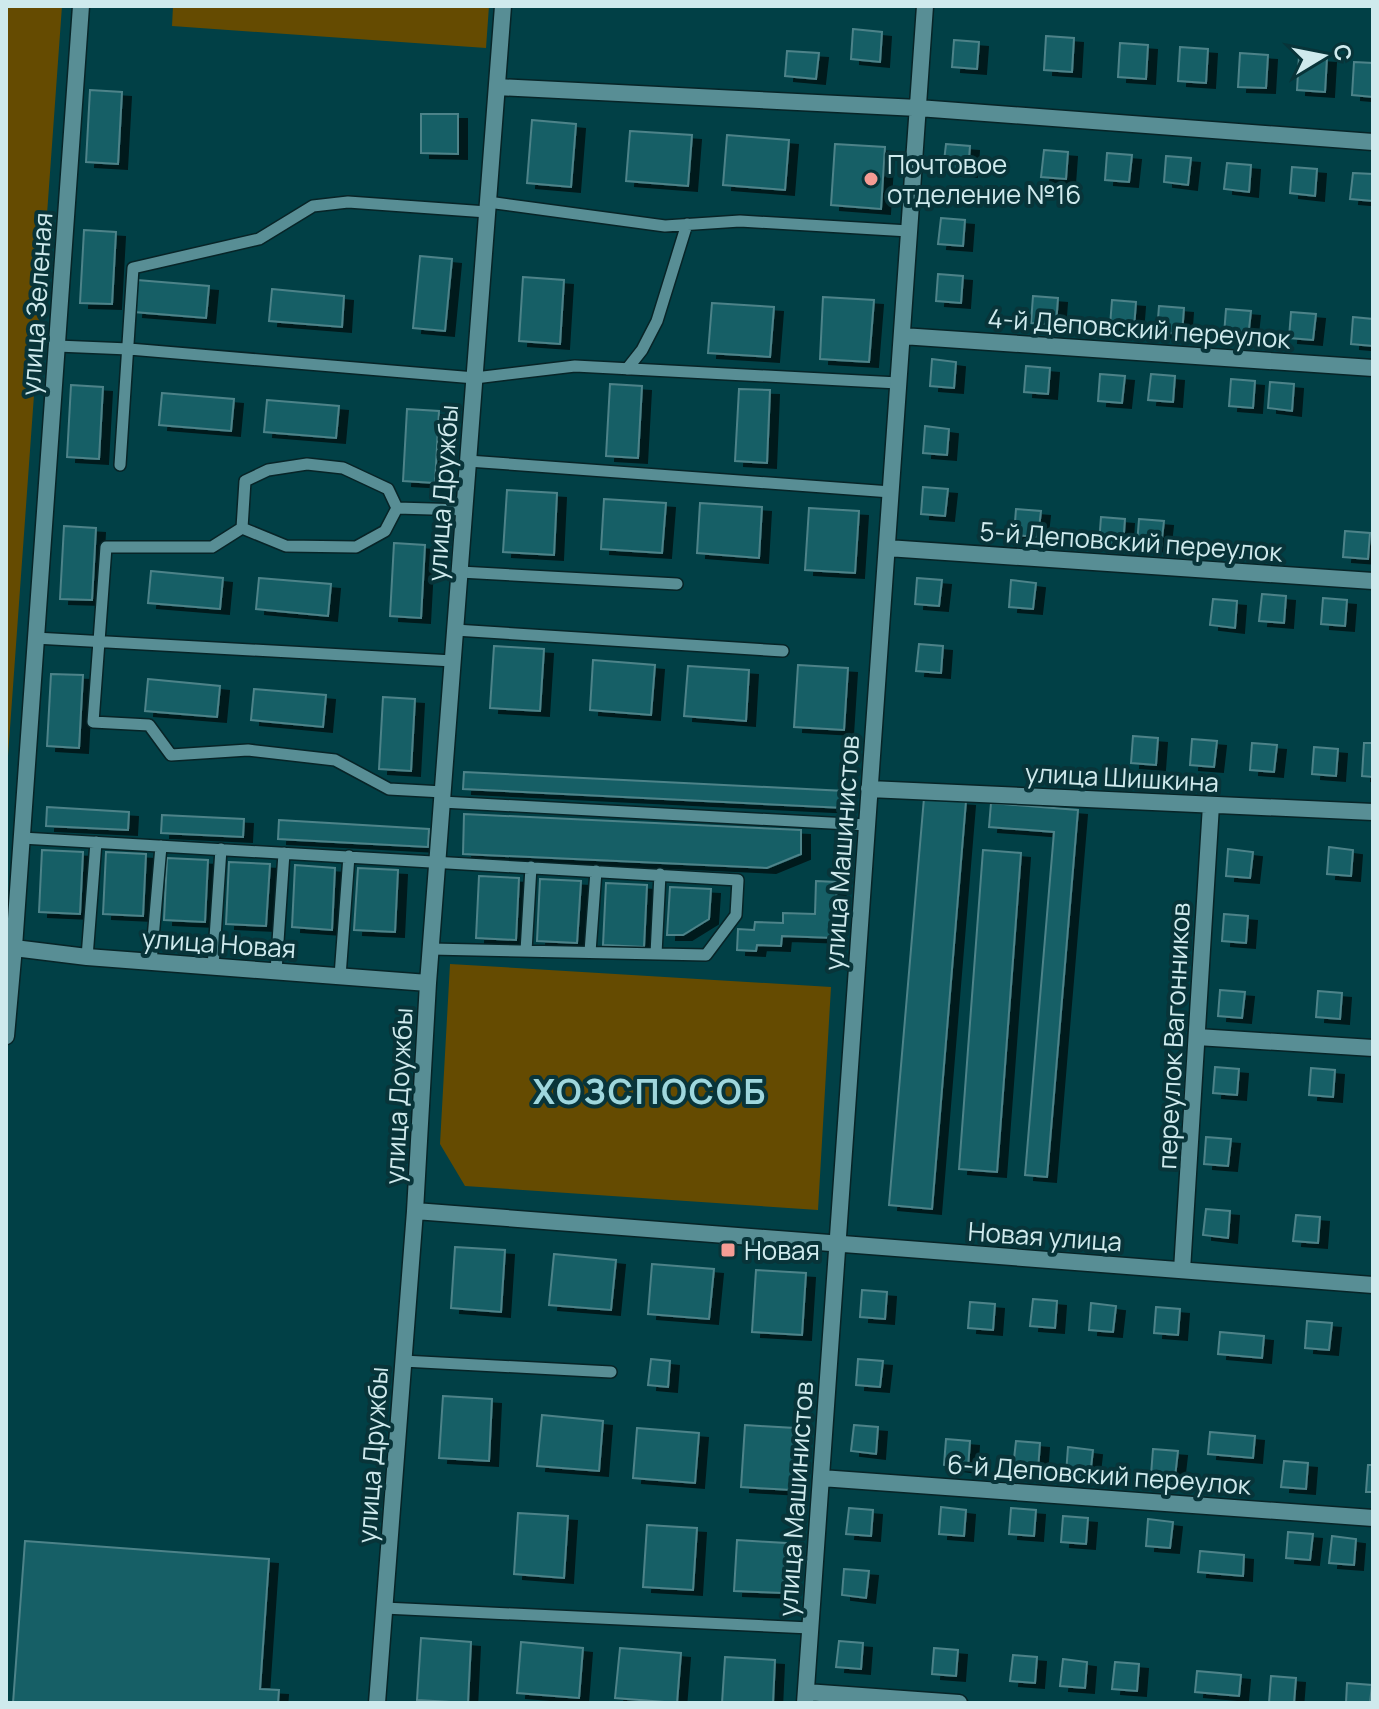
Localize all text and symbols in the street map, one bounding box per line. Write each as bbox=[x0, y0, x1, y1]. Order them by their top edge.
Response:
north arrow bbox=[1283, 16, 1363, 96]
text: С bbox=[1327, 42, 1359, 63]
place label: Почтовое отделение №16 bbox=[887, 146, 1081, 212]
marker: Почтовое отделение №16 bbox=[862, 170, 880, 188]
street label: улица Зеленая bbox=[12, 211, 60, 397]
street label: 4-й Деповский переулок bbox=[986, 299, 1293, 357]
street label: улица Дружбы bbox=[418, 403, 466, 583]
street label: 5-й Деповский переулок bbox=[978, 512, 1285, 570]
street label: улица Машинистов bbox=[815, 734, 867, 972]
street label: улица Шишкина bbox=[1024, 754, 1220, 800]
street label: переулок Вагонников bbox=[1148, 902, 1198, 1170]
street label: улица Новая bbox=[141, 920, 297, 966]
street label: улица Доужбы bbox=[375, 1007, 421, 1185]
district label: ХОЗСПОСОБ bbox=[533, 1068, 767, 1114]
street label: Новая улица bbox=[967, 1213, 1123, 1259]
place label: Новая bbox=[744, 1232, 820, 1268]
marker: Новая bbox=[719, 1241, 737, 1259]
street label: улица Дружбы bbox=[348, 1365, 396, 1545]
street label: улица Машинистов bbox=[769, 1380, 821, 1618]
street label: 6-й Деповский переулок bbox=[946, 1445, 1253, 1503]

